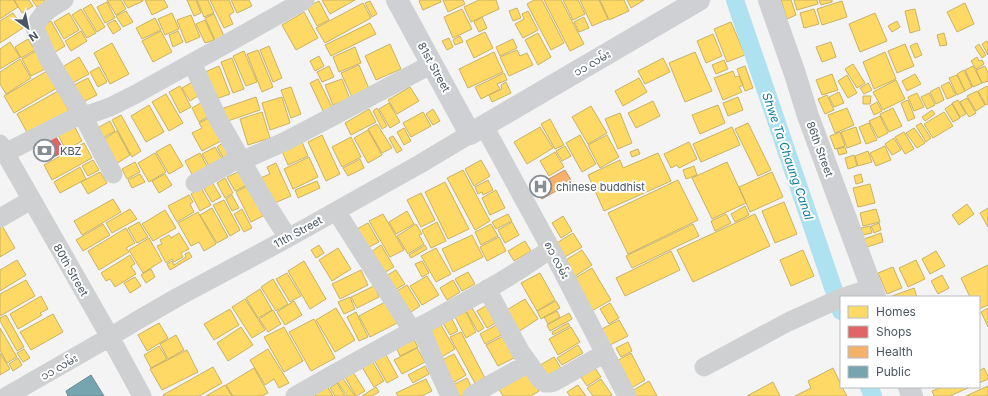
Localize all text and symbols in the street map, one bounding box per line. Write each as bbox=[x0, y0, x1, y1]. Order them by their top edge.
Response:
north arrow bbox=[8, 8, 48, 48]
text: N bbox=[26, 28, 41, 45]
street label: 81st Street bbox=[415, 40, 454, 95]
street label: ၁၁ လမ်း bbox=[571, 47, 613, 79]
water label: Shwe Ta Chaung Canal bbox=[759, 90, 817, 222]
street label: 86th Street bbox=[804, 119, 837, 179]
bank icon: KBZ bbox=[32, 138, 58, 164]
place label: KBZ bbox=[60, 144, 82, 158]
hospital icon: chinese buddhist bbox=[528, 174, 554, 200]
place label: chinese buddhist bbox=[556, 180, 645, 194]
street label: 11th Street bbox=[271, 213, 325, 251]
street label: ၈၁ လမ်း bbox=[541, 239, 573, 281]
street label: 80th Street bbox=[50, 241, 92, 299]
legend bbox=[840, 296, 980, 388]
text: Homes bbox=[876, 304, 916, 319]
text: Shops bbox=[876, 324, 912, 339]
text: Health bbox=[876, 344, 913, 359]
street label: ၁၁ လမ်း bbox=[38, 351, 80, 383]
text: Public bbox=[876, 364, 911, 379]

